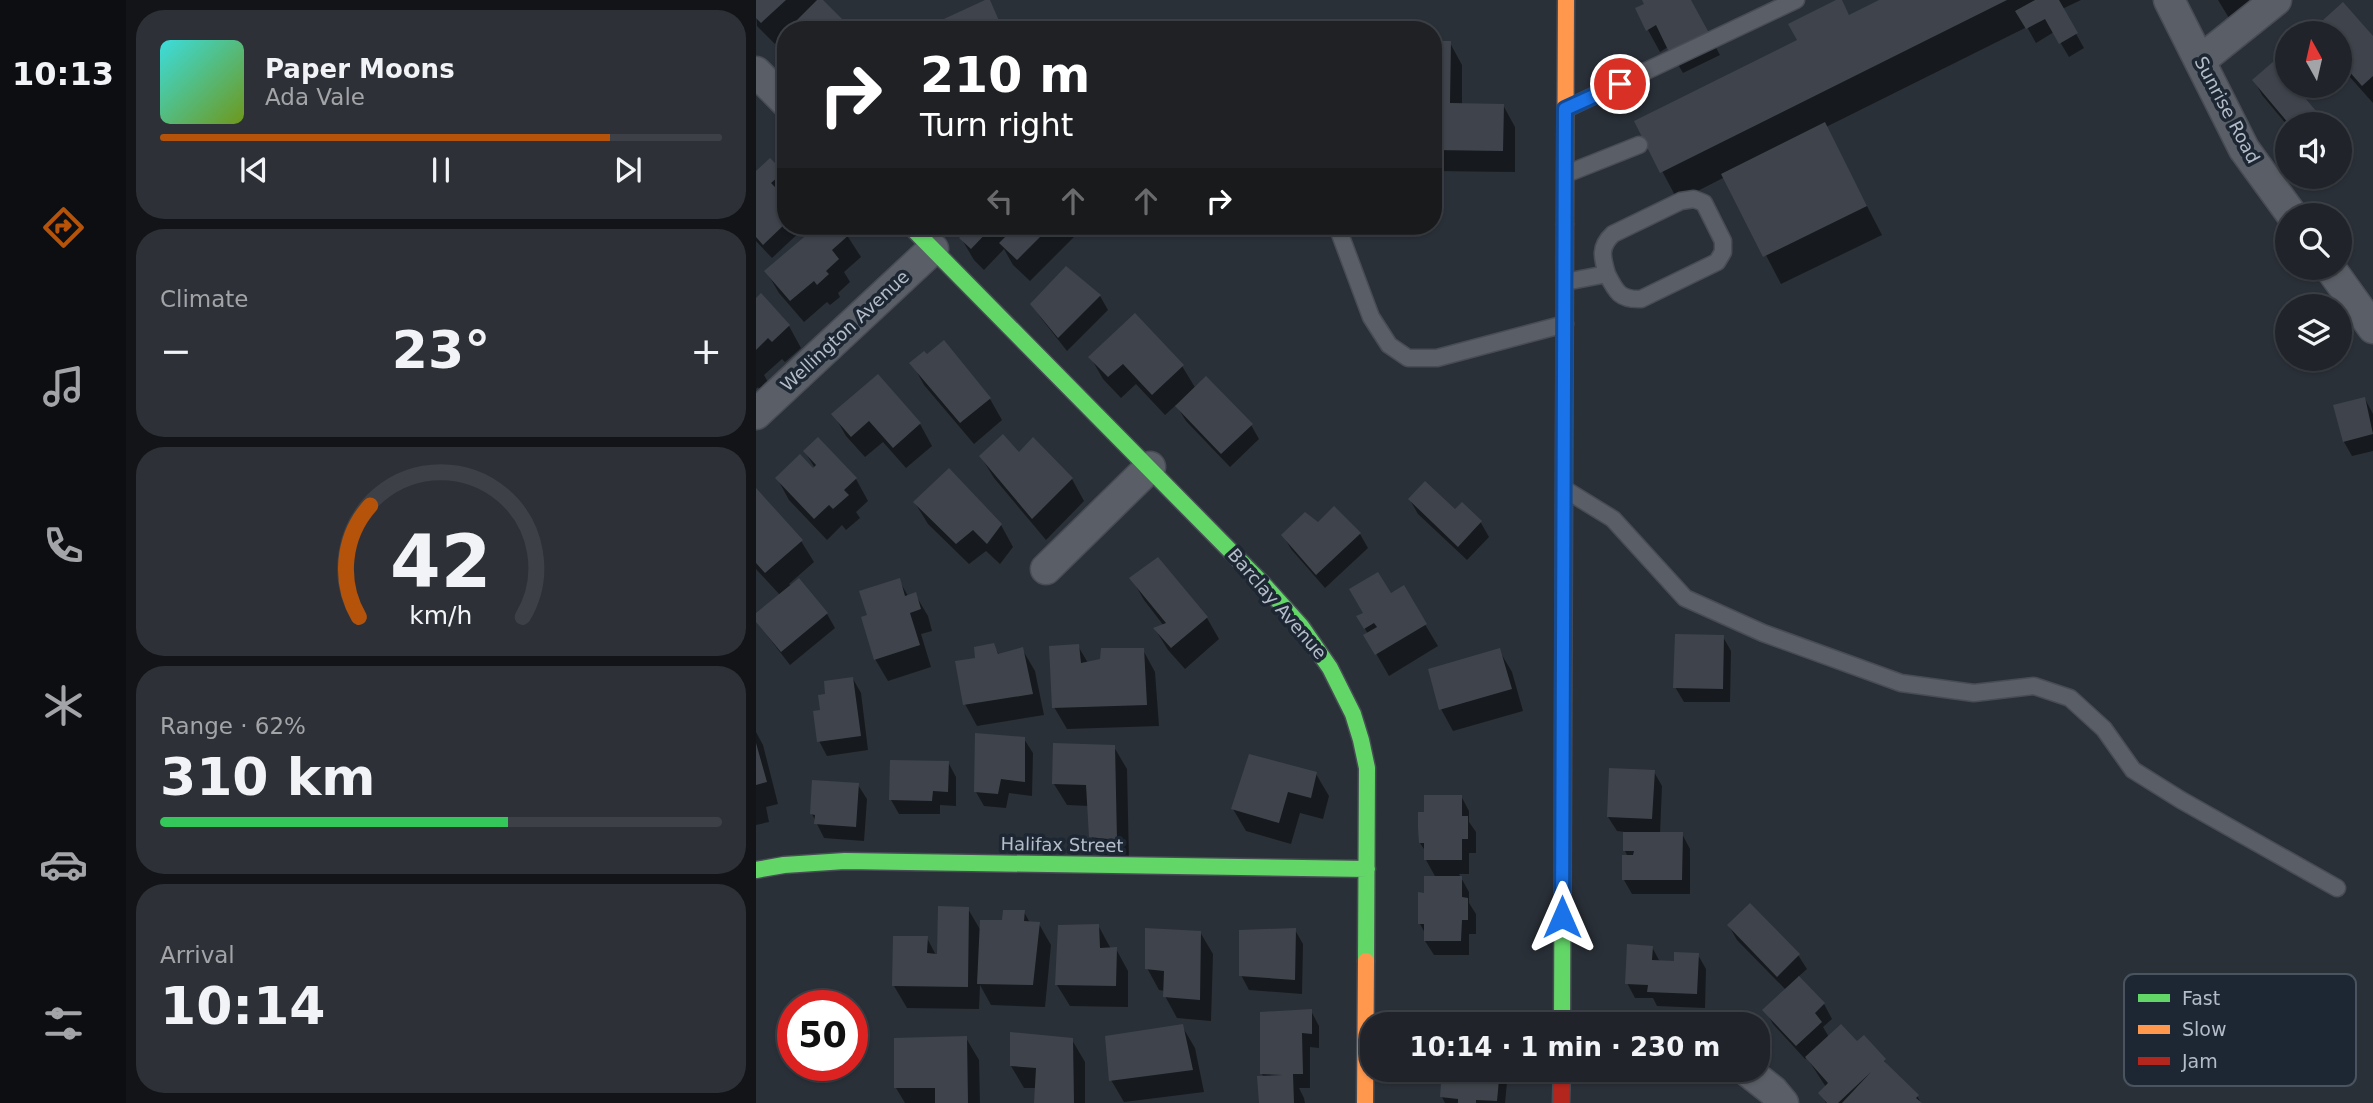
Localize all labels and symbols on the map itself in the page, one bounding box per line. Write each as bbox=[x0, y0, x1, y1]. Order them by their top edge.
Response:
north arrow bbox=[2275, 21, 2352, 98]
street label: Sunrise Road bbox=[2190, 53, 2264, 167]
pin bbox=[1590, 54, 1650, 114]
street label: Wellington Avenue bbox=[776, 266, 913, 396]
street label: Barclay Avenue bbox=[1224, 544, 1331, 663]
street label: Halifax Street bbox=[1000, 833, 1124, 856]
position arrow bbox=[1525, 880, 1599, 954]
legend bbox=[2124, 974, 2356, 1086]
text: Fast bbox=[2182, 987, 2220, 1009]
speed limit sign: 50 bbox=[777, 990, 868, 1081]
text: Slow bbox=[2182, 1018, 2227, 1040]
text: Jam bbox=[2181, 1050, 2218, 1072]

